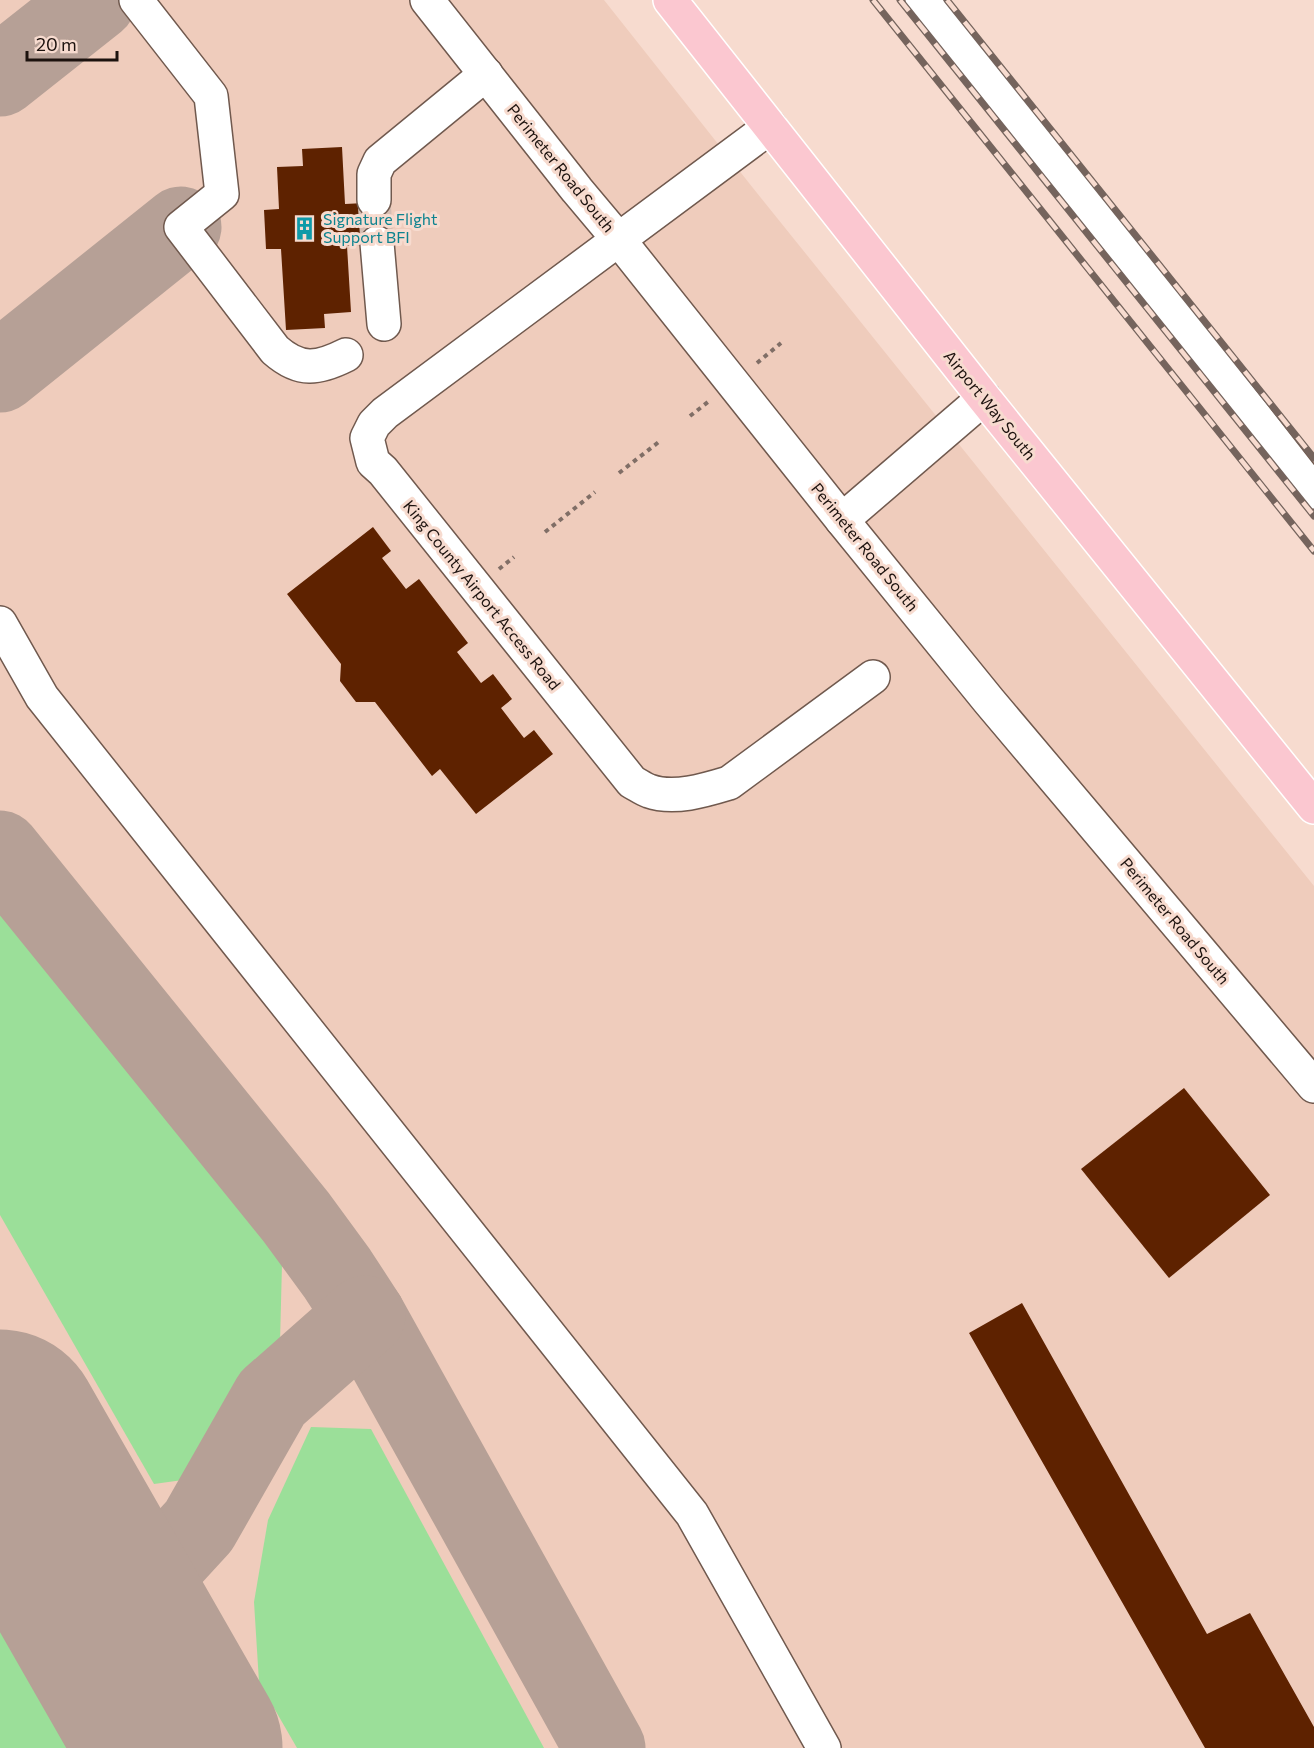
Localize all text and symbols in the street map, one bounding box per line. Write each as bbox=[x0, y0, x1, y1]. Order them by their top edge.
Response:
scale bar bbox=[27, 24, 117, 62]
text: 20 m bbox=[36, 33, 77, 55]
street label: Perimeter Road South bbox=[504, 100, 619, 236]
place label: Signature Flight Support BFI bbox=[323, 209, 438, 246]
building icon: Signature Flight Support BFI bbox=[292, 215, 318, 241]
street label: Airport Way South bbox=[940, 346, 1040, 463]
street label: Perimeter Road South bbox=[808, 479, 923, 615]
street label: King County Airport Access Road bbox=[400, 496, 565, 693]
street label: Perimeter Road South bbox=[1117, 854, 1234, 988]

